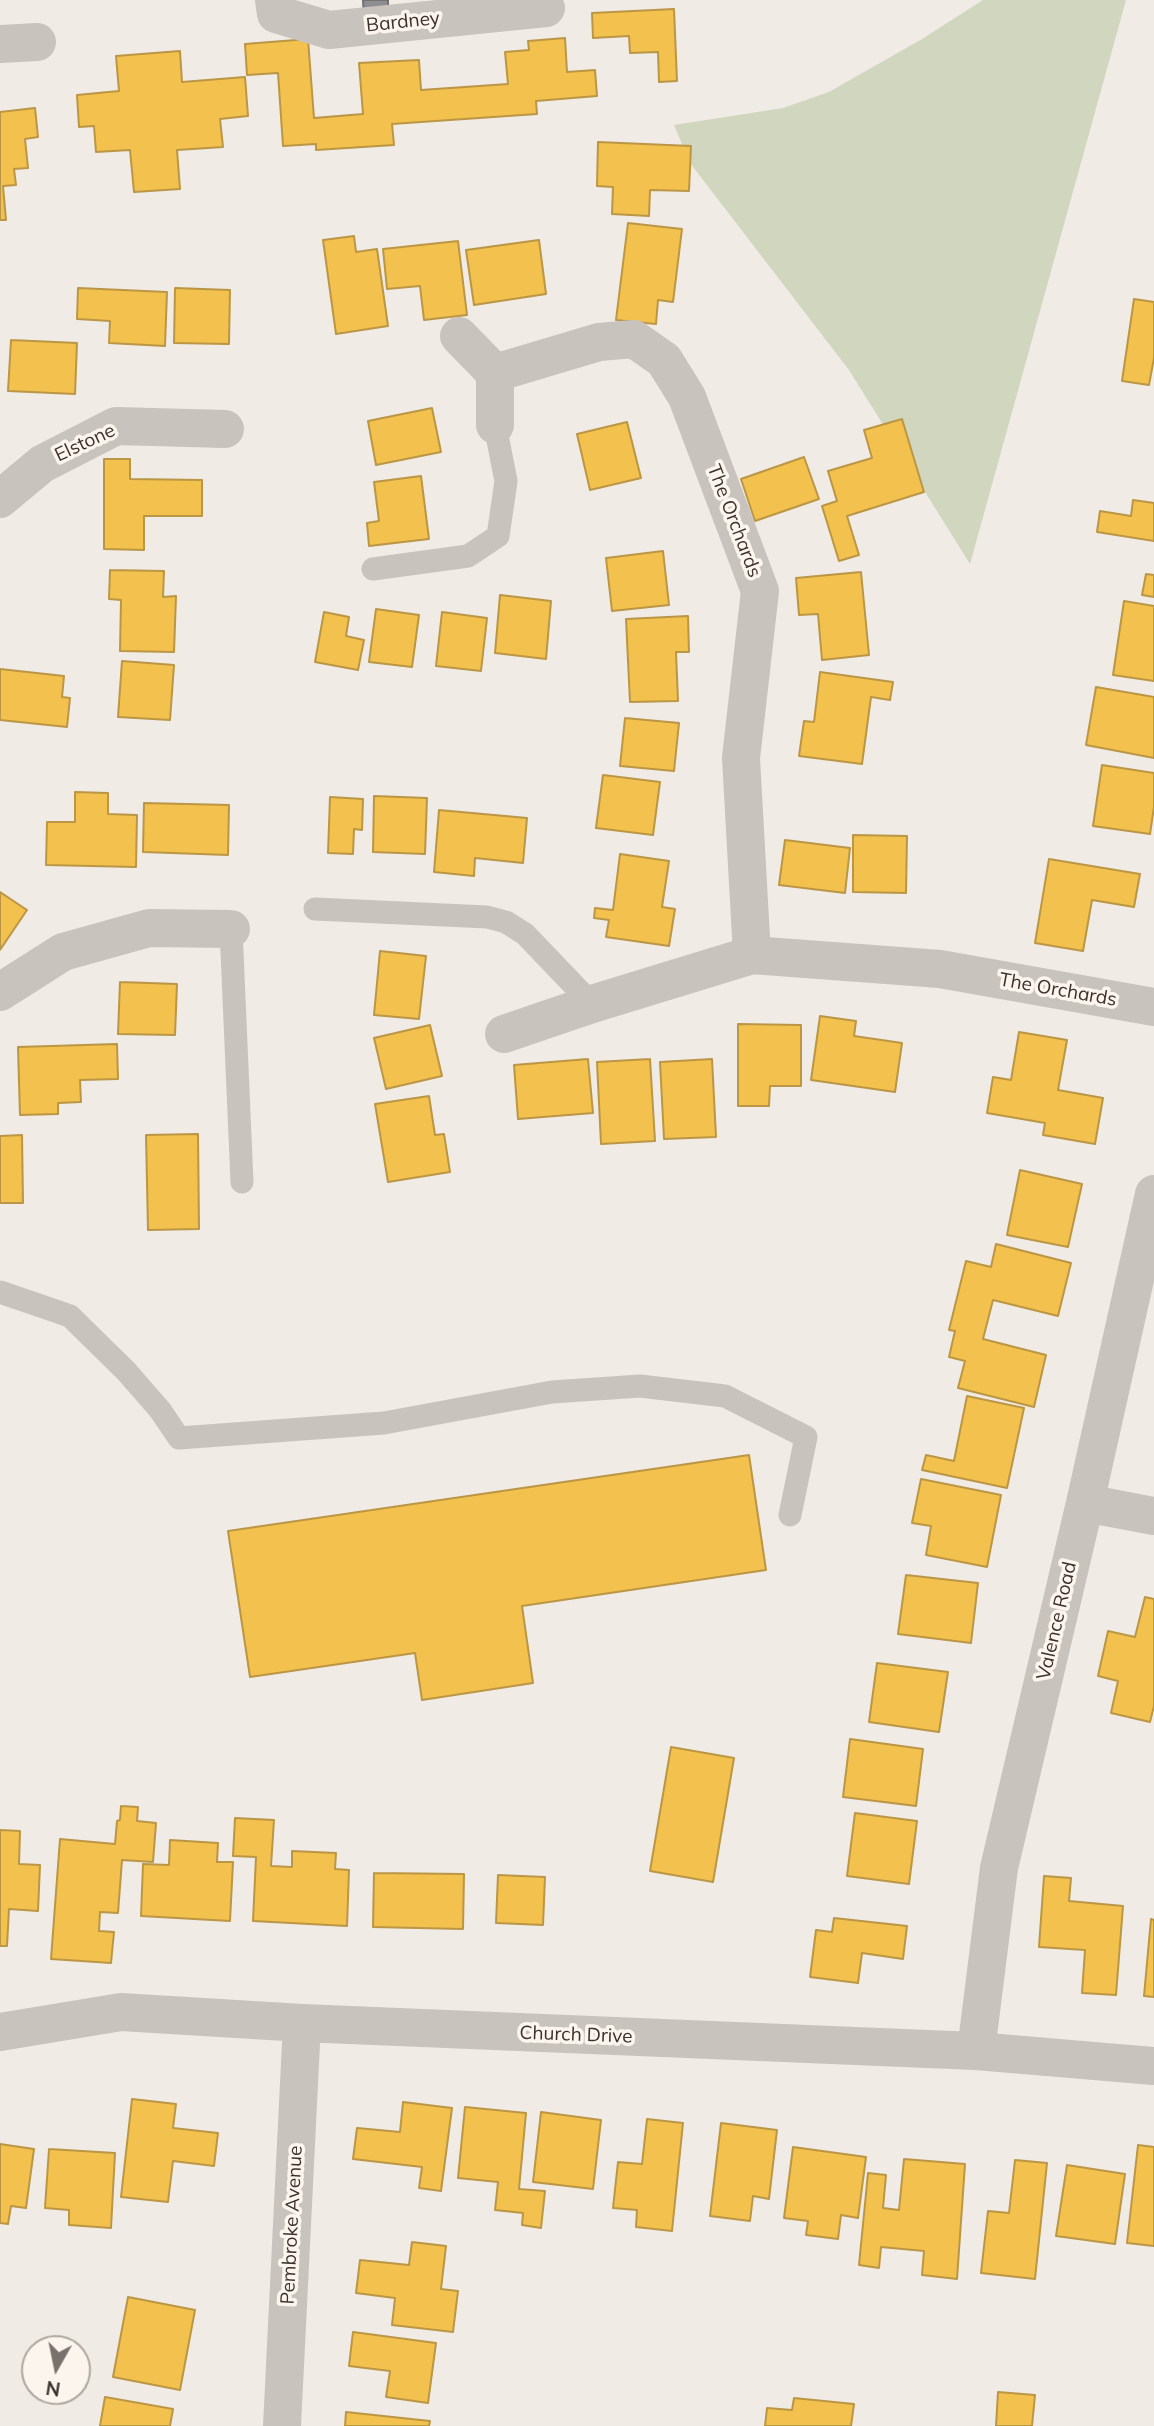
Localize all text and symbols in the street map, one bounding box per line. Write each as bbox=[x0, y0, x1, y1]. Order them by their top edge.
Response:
street label: Bardney bbox=[365, 7, 441, 37]
street label: Elstone bbox=[51, 419, 119, 467]
street label: The Orchards bbox=[702, 461, 766, 581]
street label: The Orchards bbox=[997, 968, 1119, 1012]
street label: Valence Road bbox=[1032, 1560, 1082, 1682]
street label: Church Drive bbox=[519, 2022, 633, 2048]
street label: Pembroke Avenue bbox=[276, 2145, 308, 2305]
north arrow bbox=[21, 2335, 91, 2405]
text: N bbox=[44, 2376, 62, 2402]

